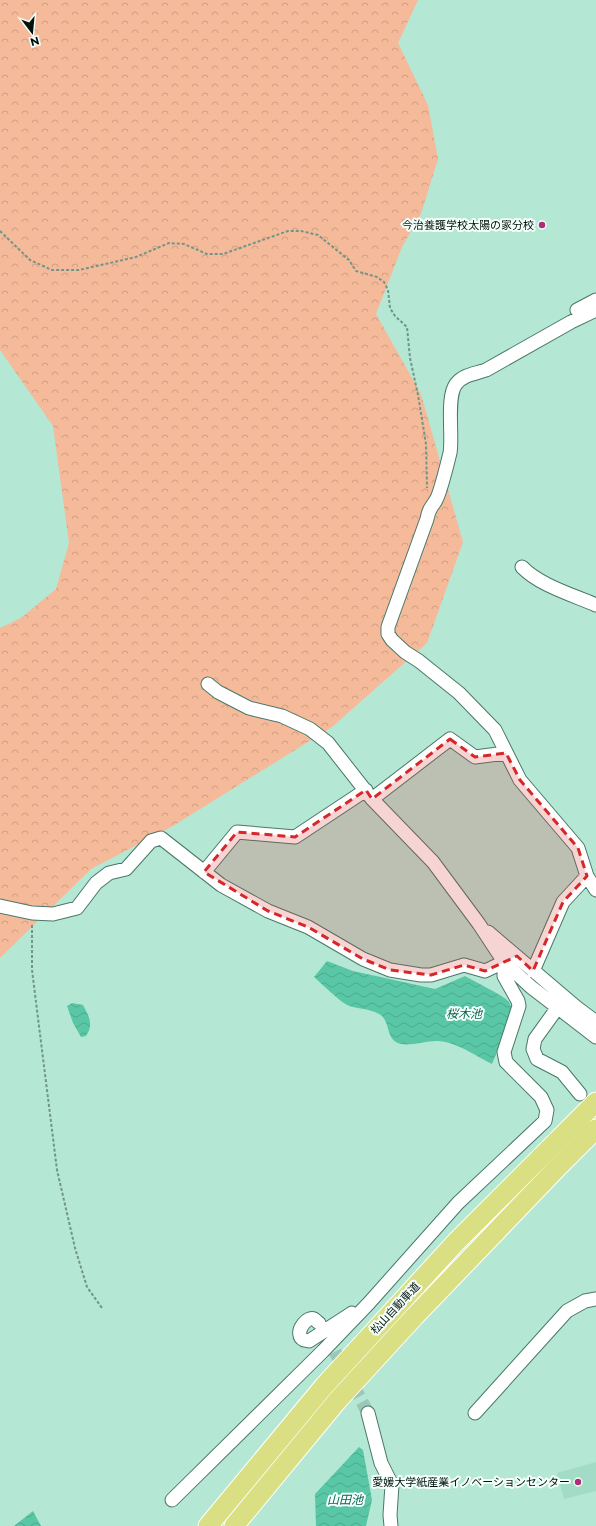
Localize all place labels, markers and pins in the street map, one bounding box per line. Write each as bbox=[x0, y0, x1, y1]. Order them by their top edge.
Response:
place label: 今治養護学校太陽の家分校 bbox=[402, 218, 534, 232]
marker: 今治養護学校太陽の家分校 bbox=[537, 220, 547, 230]
place label: 愛媛大学紙産業イノベーションセンター bbox=[372, 1475, 570, 1489]
marker: 愛媛大学紙産業イノベーションセンター bbox=[573, 1477, 583, 1487]

